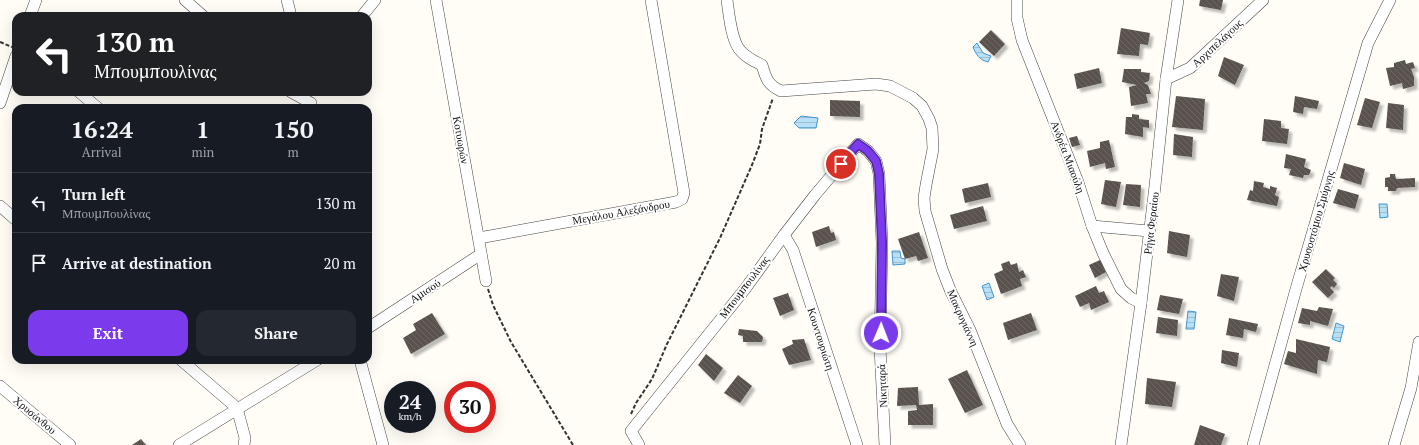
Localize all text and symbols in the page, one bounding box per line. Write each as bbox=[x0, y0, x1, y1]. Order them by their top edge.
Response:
street label: Αρχιπελάγους bbox=[1189, 16, 1246, 70]
text: 130 m bbox=[94, 23, 175, 60]
icon: left bbox=[28, 28, 80, 80]
text: Μπουμπουλίνας bbox=[94, 59, 217, 83]
text: 16:24 bbox=[70, 113, 133, 145]
text: 1 bbox=[196, 113, 210, 145]
text: 150 bbox=[273, 113, 313, 145]
street label: Κοτυωρών bbox=[450, 115, 472, 165]
street label: Ανδρέα Μιαούλη bbox=[1048, 119, 1088, 195]
text: Arrival bbox=[82, 143, 122, 161]
text: min bbox=[191, 143, 214, 161]
text: m bbox=[288, 143, 299, 161]
pin bbox=[824, 147, 858, 181]
icon: arrive bbox=[830, 153, 852, 175]
street label: Χρυσοστόμου Σμύρνης bbox=[1295, 168, 1337, 273]
text: Turn left bbox=[62, 184, 126, 204]
street label: Ρήγα Φεραίου bbox=[1140, 190, 1162, 255]
icon: left bbox=[28, 192, 50, 214]
text: 130 m bbox=[315, 193, 356, 213]
street label: Μεγάλου Αλεξάνδρου bbox=[571, 196, 671, 227]
text: Μπουμπουλίνας bbox=[62, 204, 151, 222]
icon: arrive bbox=[28, 252, 50, 274]
street label: Μπουμπουλίνας bbox=[716, 252, 773, 321]
text: Arrive at destination bbox=[62, 253, 212, 273]
text: 20 m bbox=[323, 253, 356, 273]
street label: Αμισού bbox=[407, 276, 444, 306]
street label: Μακρυγιάννη bbox=[944, 287, 982, 349]
street label: Κουντουριώτη bbox=[804, 306, 838, 372]
button: Exit bbox=[28, 310, 188, 356]
button: Share bbox=[196, 310, 356, 356]
position arrow bbox=[860, 312, 902, 354]
street label: Νικηταρά bbox=[874, 364, 890, 408]
speed limit sign: 30 bbox=[444, 381, 496, 433]
text: 24 bbox=[399, 388, 421, 415]
street label: Χρυσάνθου bbox=[11, 393, 60, 437]
text: km/h bbox=[398, 410, 422, 423]

